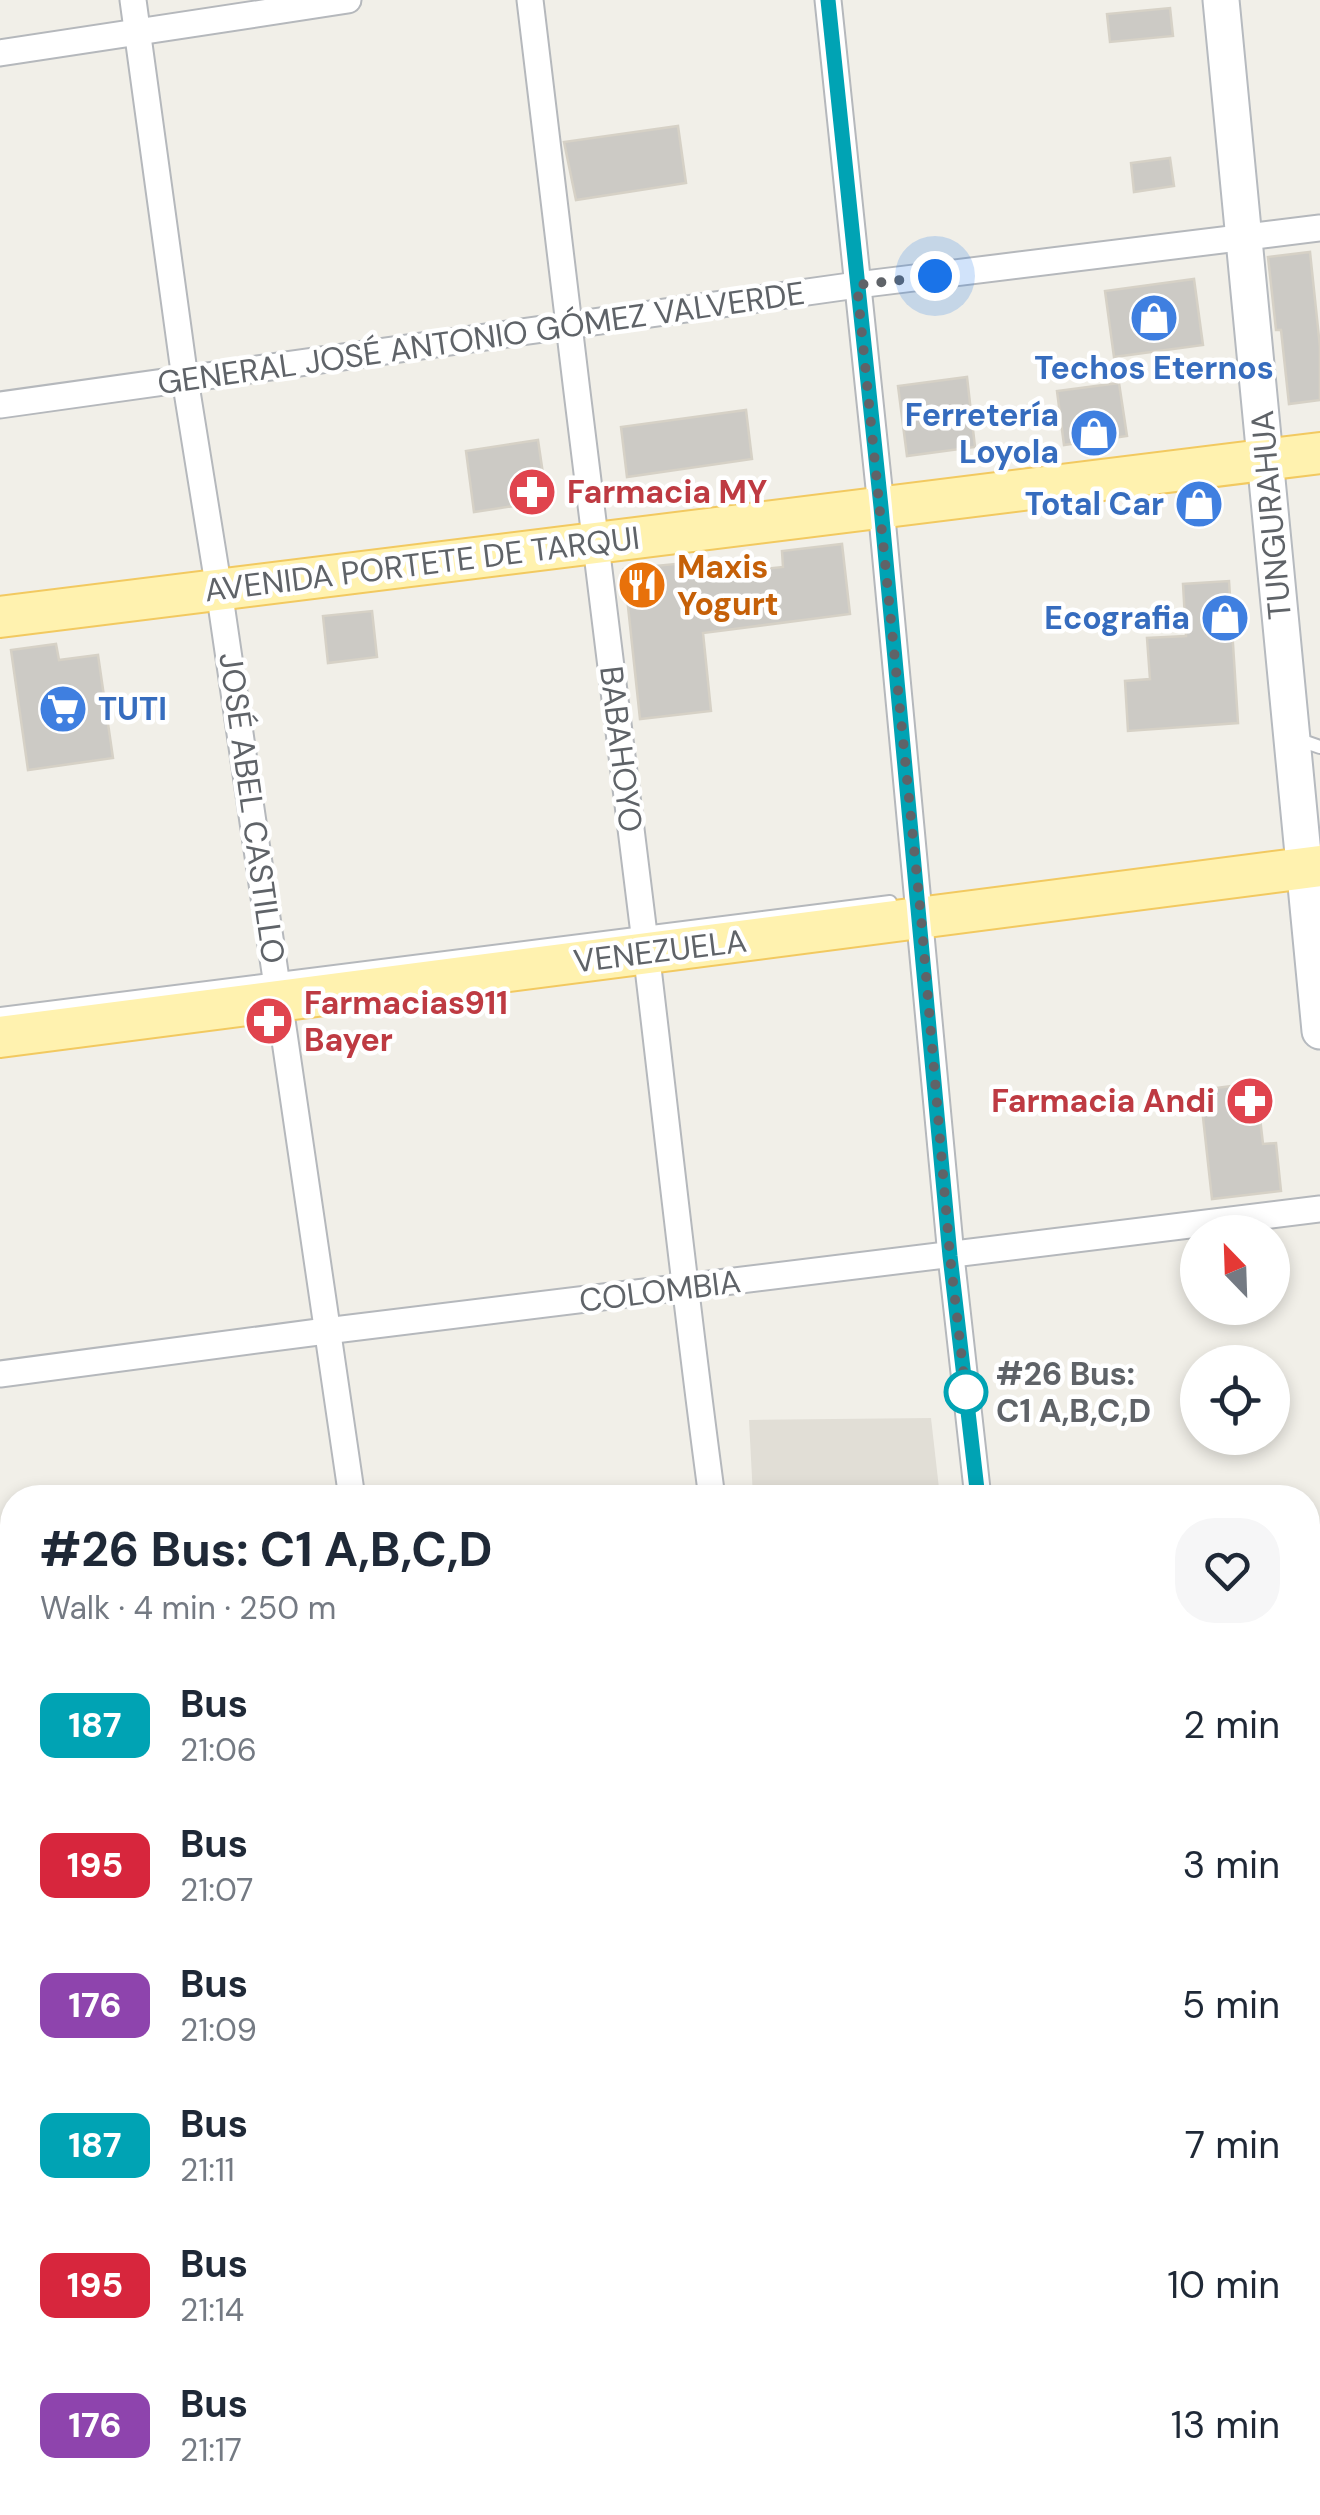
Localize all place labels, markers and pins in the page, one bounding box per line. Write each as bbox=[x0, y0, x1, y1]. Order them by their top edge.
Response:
shop icon: Techos Eternos bbox=[1128, 292, 1180, 344]
place label: Techos Eternos bbox=[1034, 347, 1274, 389]
place label: Ferretería Loyola bbox=[905, 394, 1059, 473]
shop icon: Ferretería Loyola bbox=[1068, 407, 1120, 459]
pharmacy icon: Farmacia MY bbox=[506, 466, 558, 518]
place label: Farmacia MY bbox=[567, 471, 767, 513]
shop icon: Total Car bbox=[1173, 478, 1225, 530]
place label: Total Car bbox=[1025, 483, 1164, 525]
place label: Maxis Yogurt bbox=[677, 546, 779, 625]
restaurant icon: Maxis Yogurt bbox=[616, 559, 668, 611]
shop icon: Ecografia bbox=[1199, 592, 1251, 644]
place label: Ecografia bbox=[1044, 597, 1190, 639]
supermarket icon: TUTI bbox=[37, 683, 89, 735]
place label: TUTI bbox=[98, 688, 167, 730]
place label: Farmacias911 Bayer bbox=[304, 982, 508, 1061]
pharmacy icon: Farmacias911 Bayer bbox=[243, 995, 295, 1047]
pharmacy icon: Farmacia Andi bbox=[1224, 1075, 1276, 1127]
place label: Farmacia Andi bbox=[991, 1080, 1215, 1122]
place label: #26 Bus: C1 A,B,C,D bbox=[996, 1353, 1151, 1432]
marker: #26 Bus: C1 A,B,C,D bbox=[945, 1371, 987, 1413]

